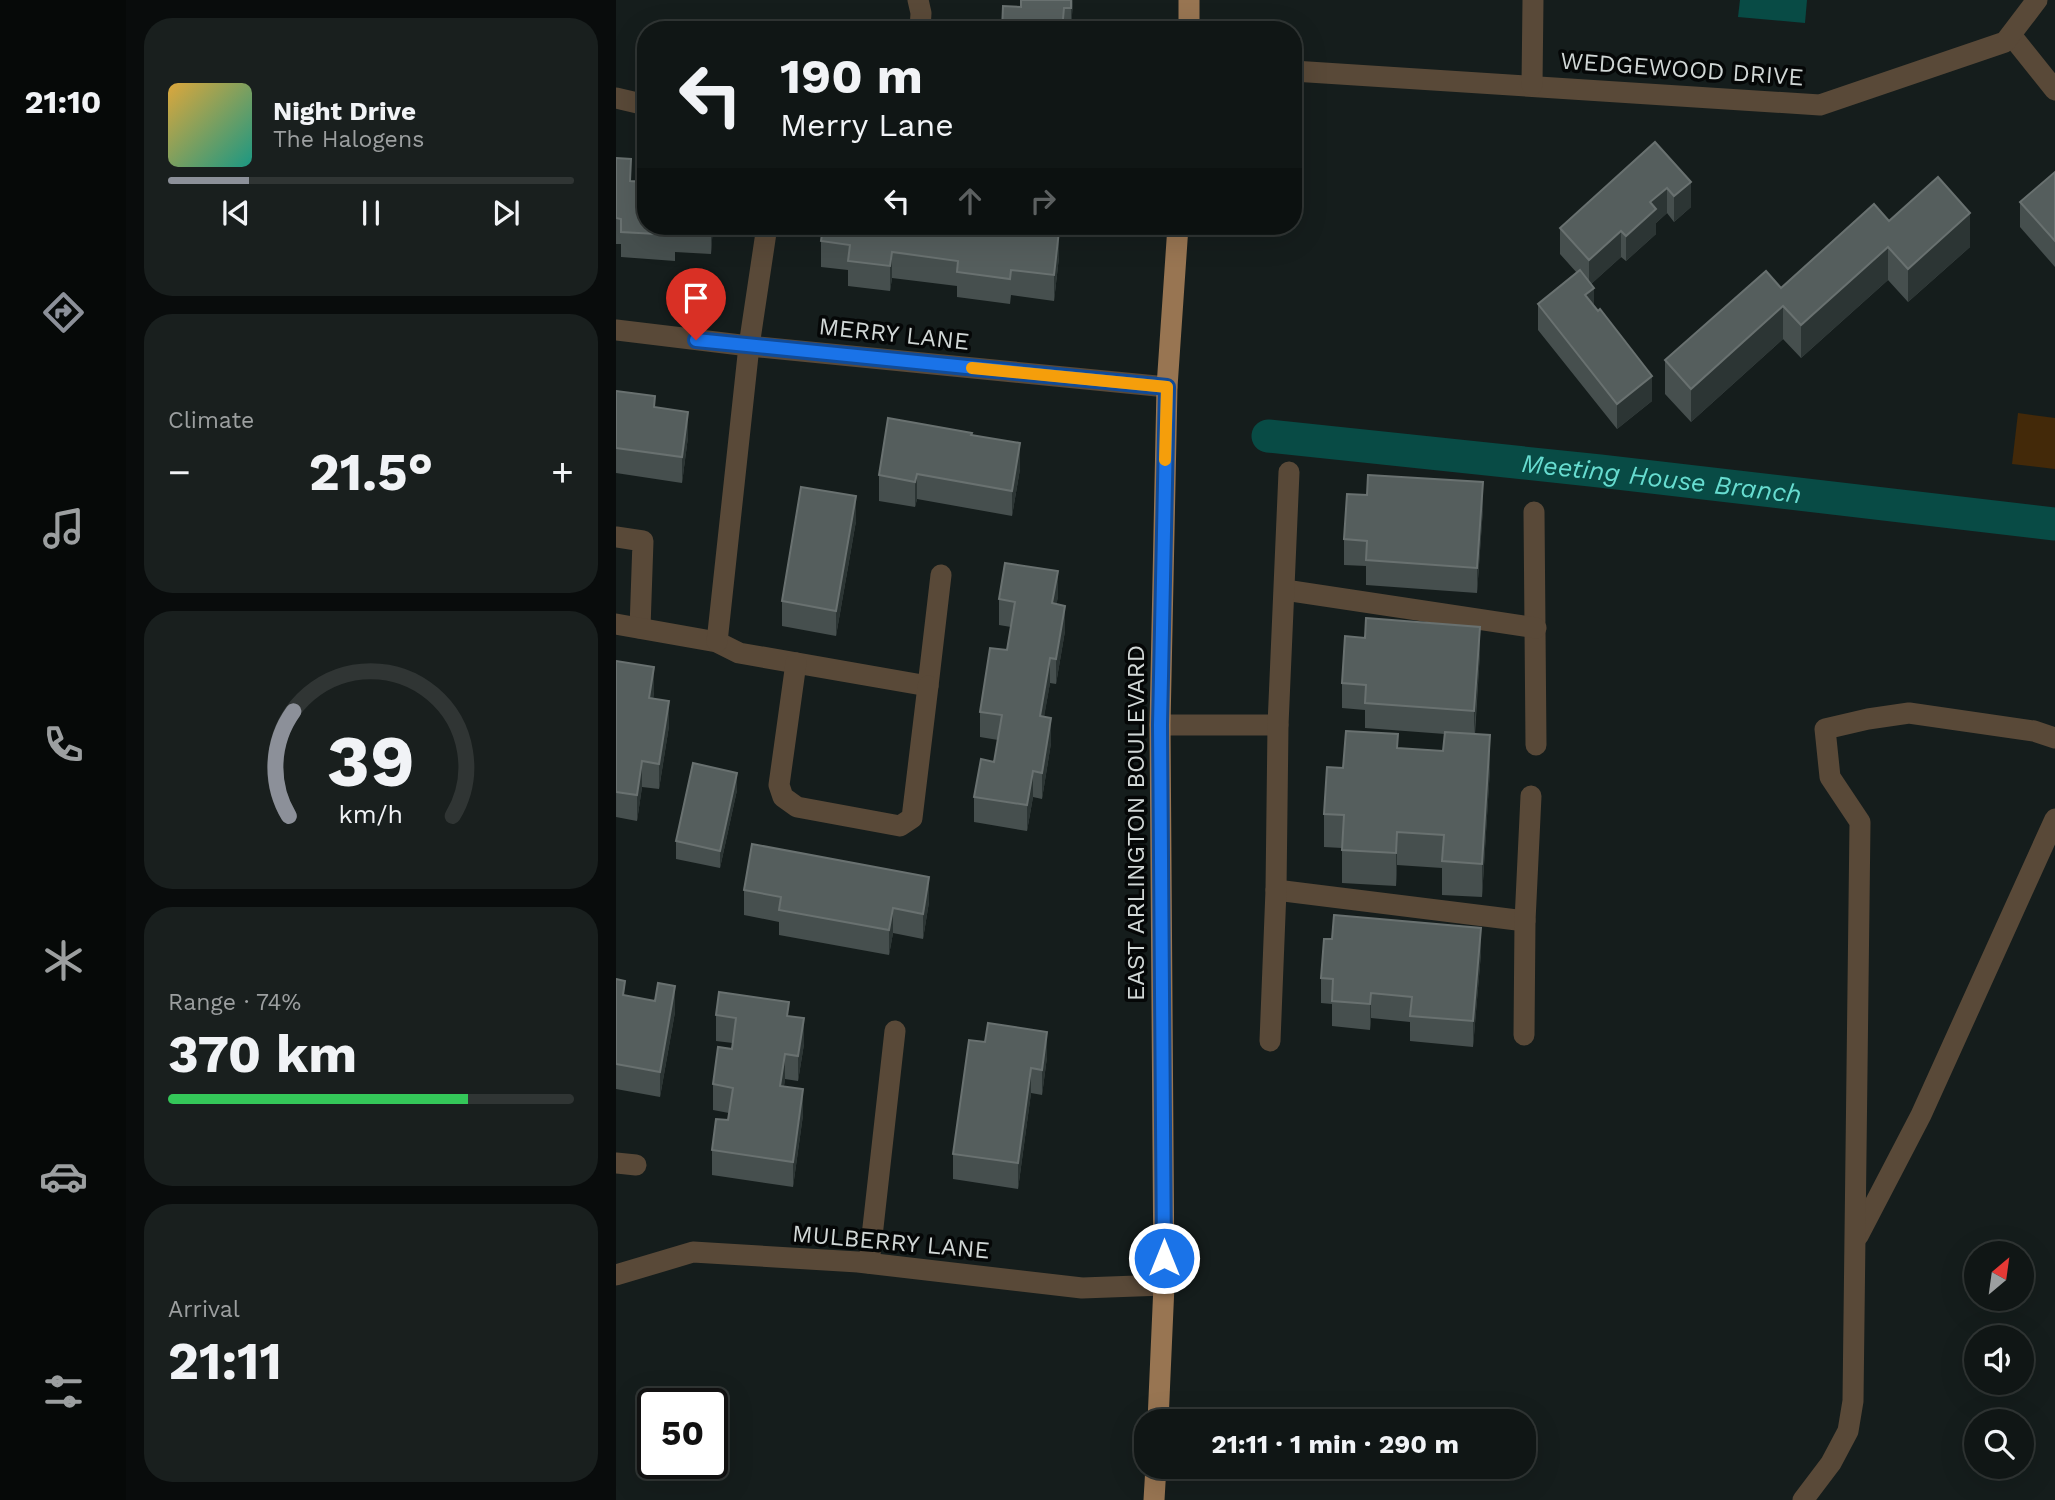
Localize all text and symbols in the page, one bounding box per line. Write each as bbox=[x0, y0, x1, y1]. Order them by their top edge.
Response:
text: 190 m bbox=[780, 47, 923, 105]
street label: WEDGEWOOD DRIVE bbox=[1559, 47, 1805, 91]
icon: left bbox=[665, 49, 756, 140]
text: 21:10 bbox=[25, 83, 101, 121]
text: Night Drive bbox=[273, 96, 416, 126]
text: Merry Lane bbox=[780, 106, 954, 144]
text: The Halogens bbox=[273, 126, 424, 153]
icon: left bbox=[878, 182, 916, 220]
icon: ahead bbox=[951, 182, 989, 220]
icon: right bbox=[1024, 182, 1062, 220]
icon: previous bbox=[217, 194, 255, 232]
icon: pause bbox=[352, 194, 390, 232]
icon: next bbox=[487, 194, 525, 232]
pin bbox=[666, 268, 726, 340]
icon: arrive bbox=[677, 279, 715, 317]
icon: directions bbox=[39, 288, 88, 337]
street label: MERRY LANE bbox=[817, 312, 971, 356]
text: Climate bbox=[168, 407, 254, 434]
text: 21.5° bbox=[309, 442, 433, 503]
water label: Meeting House Branch bbox=[1520, 448, 1803, 509]
text: − bbox=[168, 450, 191, 494]
text: + bbox=[551, 450, 574, 494]
icon: music bbox=[39, 504, 88, 553]
street label: EAST ARLINGTON BOULEVARD bbox=[1122, 645, 1150, 1001]
text: 39 bbox=[327, 718, 415, 804]
icon: phone bbox=[39, 720, 88, 769]
text: km/h bbox=[339, 800, 403, 829]
icon: climate bbox=[39, 936, 88, 985]
text: Range · 74% bbox=[168, 989, 301, 1016]
text: 370 km bbox=[168, 1024, 357, 1085]
icon: car bbox=[39, 1152, 88, 1201]
street label: MULBERRY LANE bbox=[791, 1219, 991, 1265]
position arrow bbox=[1127, 1221, 1201, 1295]
north arrow bbox=[1964, 1241, 2034, 1311]
map controls bbox=[1964, 1241, 2034, 1479]
text: Arrival bbox=[168, 1296, 240, 1323]
button: sound bbox=[1964, 1325, 2034, 1395]
text: 21:11 bbox=[168, 1331, 282, 1392]
icon: filters bbox=[39, 1367, 88, 1416]
speed limit sign: 50 bbox=[637, 1388, 728, 1479]
button: search bbox=[1964, 1409, 2034, 1479]
text: 21:11 · 1 min · 290 m bbox=[1211, 1429, 1459, 1459]

